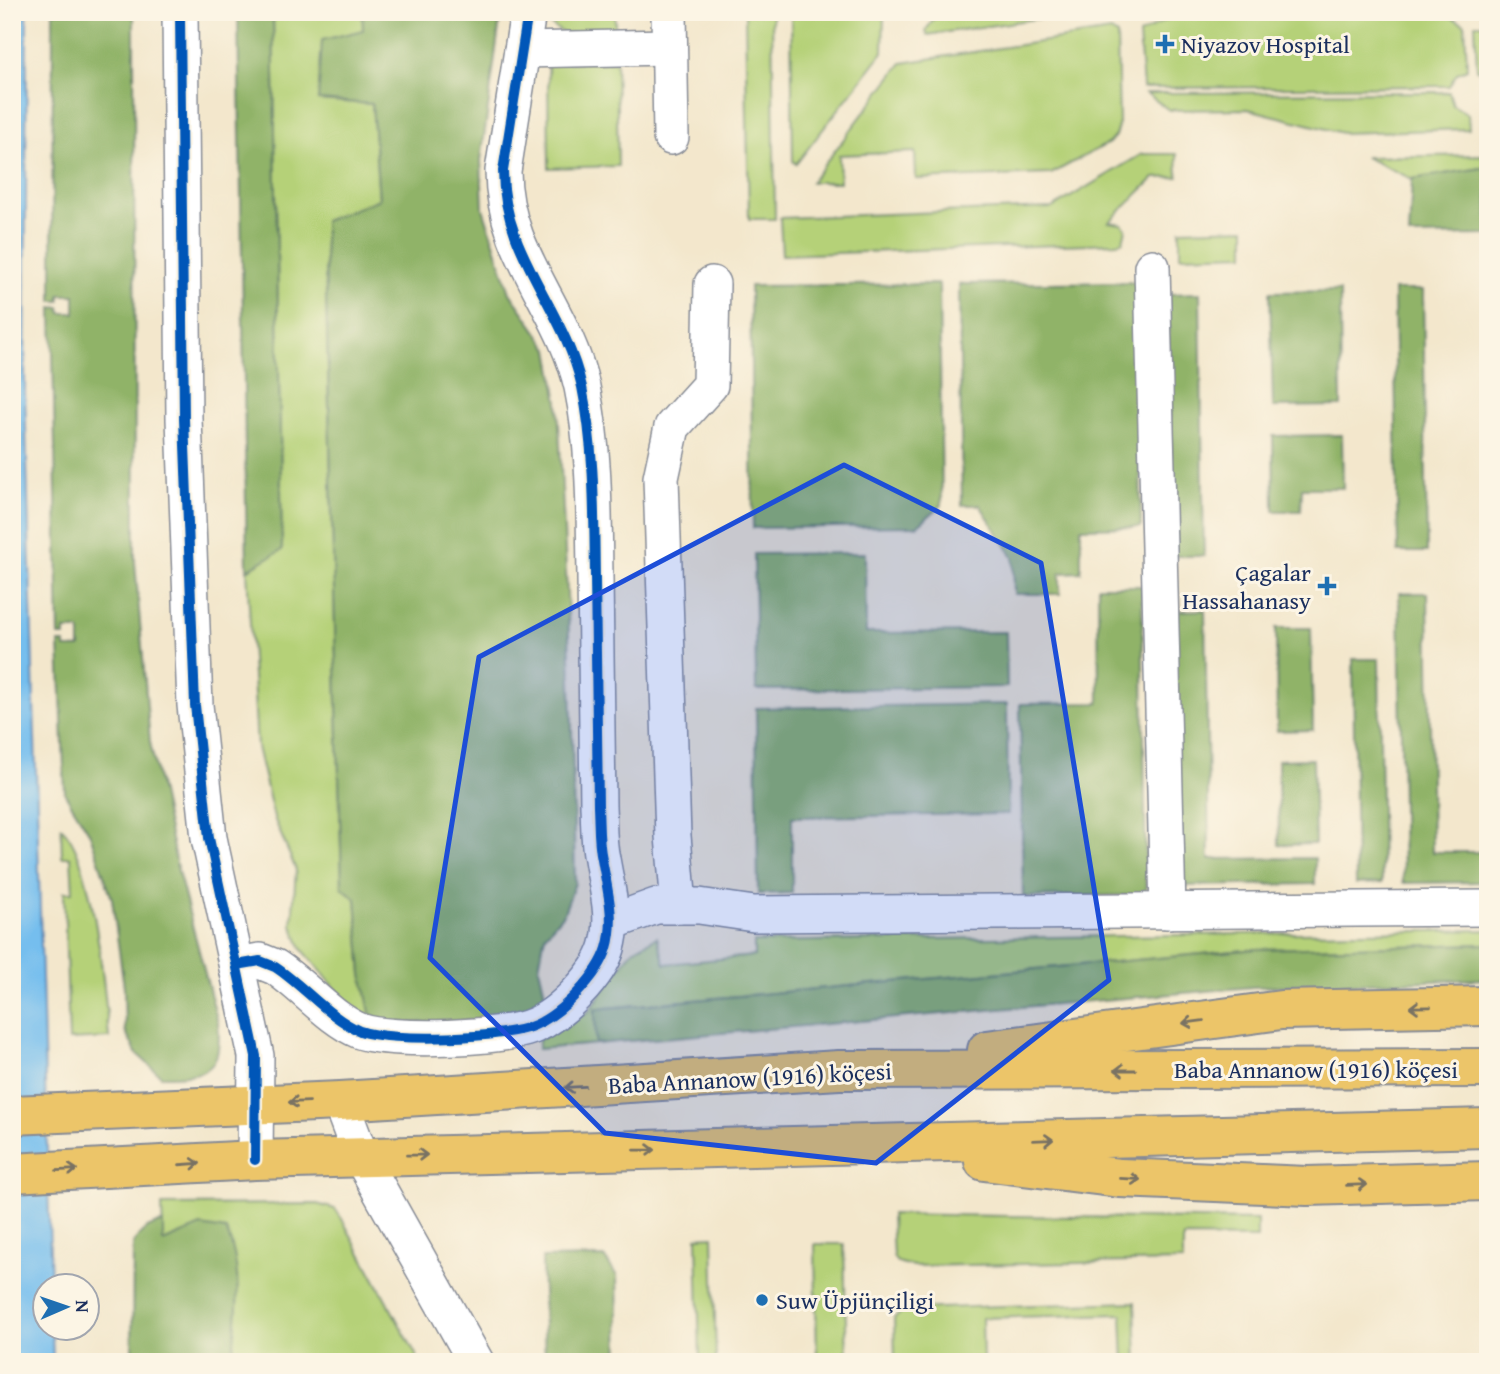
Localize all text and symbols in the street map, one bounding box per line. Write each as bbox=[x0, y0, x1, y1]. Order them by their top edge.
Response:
place label: Niyazov Hospital bbox=[1181, 27, 1350, 62]
marker: Niyazov Hospital bbox=[1155, 34, 1175, 54]
place label: Çagalar Hassahanasy bbox=[1182, 555, 1311, 618]
marker: Çagalar Hassahanasy bbox=[1317, 576, 1337, 596]
one-way arrow bbox=[1408, 1001, 1431, 1014]
one-way arrow bbox=[1182, 1016, 1205, 1029]
street label: Baba Annanow (1916) köçesi bbox=[1174, 1052, 1458, 1087]
street label: Baba Annanow (1916) köçesi bbox=[607, 1053, 893, 1103]
one-way arrow bbox=[1113, 1063, 1136, 1077]
one-way arrow bbox=[564, 1080, 587, 1093]
one-way arrow bbox=[288, 1096, 311, 1109]
one-way arrow bbox=[1032, 1133, 1055, 1147]
one-way arrow bbox=[633, 1143, 656, 1157]
one-way arrow bbox=[405, 1149, 428, 1162]
one-way arrow bbox=[178, 1157, 201, 1170]
one-way arrow bbox=[55, 1164, 78, 1177]
one-way arrow bbox=[1118, 1172, 1141, 1185]
one-way arrow bbox=[1345, 1178, 1368, 1191]
north arrow bbox=[32, 1272, 102, 1342]
place label: Suw Üpjünçiligi bbox=[776, 1283, 934, 1318]
marker: Suw Üpjünçiligi bbox=[754, 1292, 770, 1308]
text: N bbox=[69, 1300, 97, 1314]

